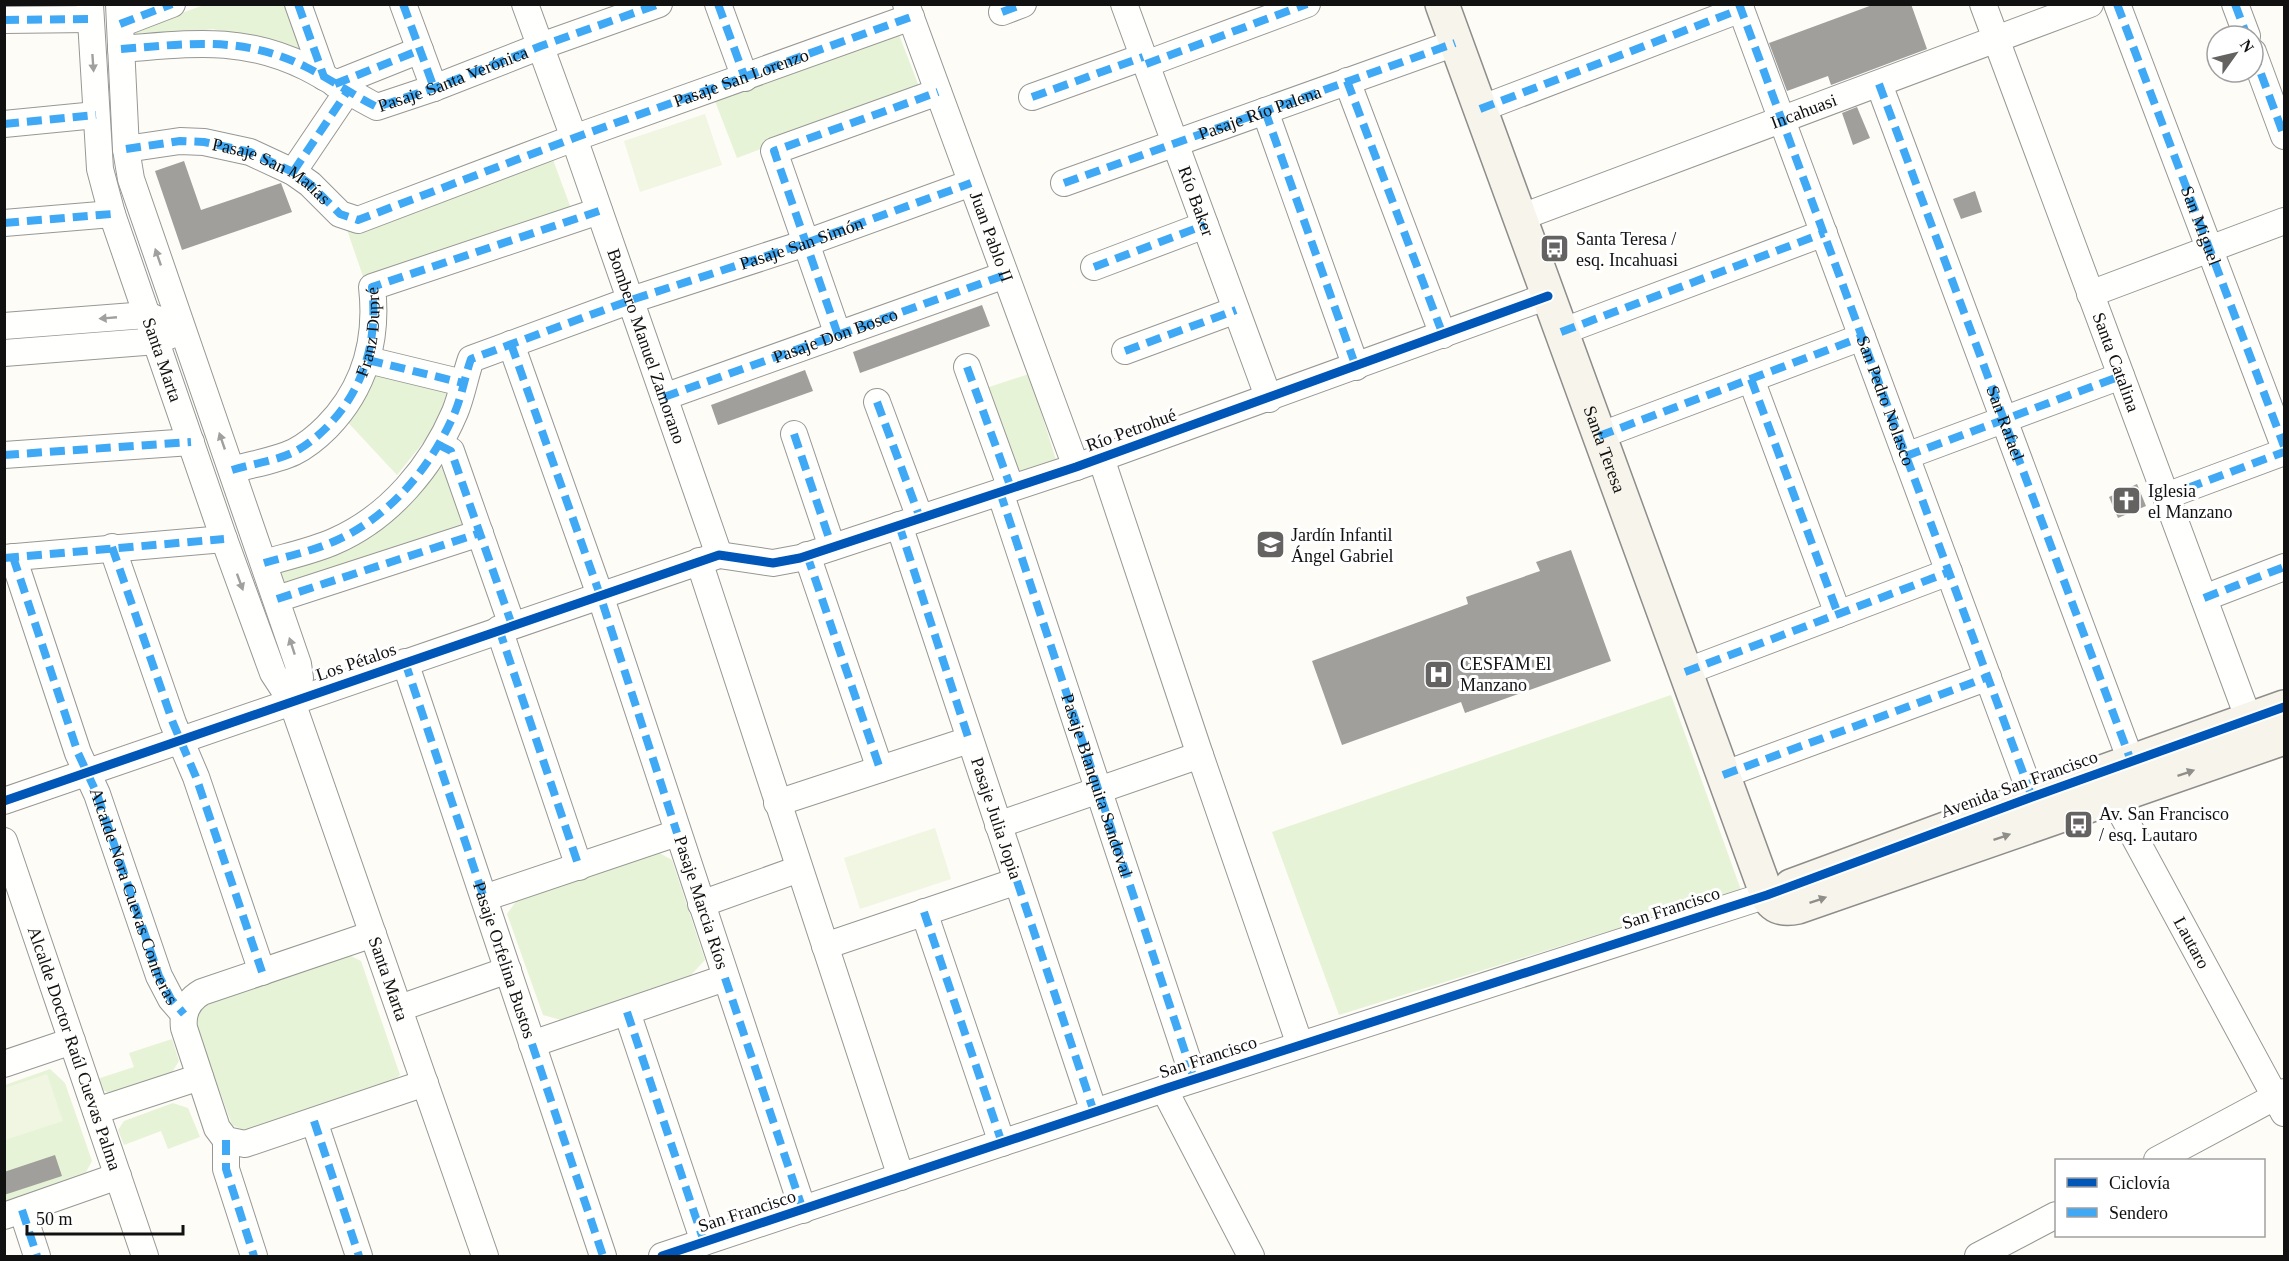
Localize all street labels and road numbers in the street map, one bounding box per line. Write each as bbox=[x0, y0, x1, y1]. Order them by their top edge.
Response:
street label: Pasaje Santa Verónica bbox=[375, 42, 531, 116]
street label: Pasaje San Lorenzo bbox=[671, 45, 811, 111]
street label: Pasaje Río Palena bbox=[1196, 82, 1324, 144]
street label: Incahuasi bbox=[1768, 90, 1839, 133]
street label: Pasaje San Matías bbox=[211, 134, 334, 208]
street label: Río Baker bbox=[1174, 163, 1218, 239]
street label: San Miguel bbox=[2177, 183, 2225, 268]
street label: Juan Pablo II bbox=[966, 189, 1017, 285]
street label: Pasaje San Simón bbox=[737, 213, 866, 274]
street label: Bombero Manuel Zamorano bbox=[603, 246, 689, 446]
street label: Franz Dupré bbox=[352, 286, 383, 380]
street label: Pasaje Don Bosco bbox=[770, 304, 900, 367]
street label: Santa Catalina bbox=[2088, 310, 2144, 415]
street label: Santa Marta bbox=[138, 315, 186, 404]
street label: San Pedro Nolasco bbox=[1852, 333, 1919, 469]
street label: San Rafael bbox=[1982, 383, 2028, 464]
street label: Santa Teresa bbox=[1579, 403, 1629, 495]
street label: Río Petrohué bbox=[1083, 404, 1179, 456]
street label: Los Pétalos bbox=[313, 639, 399, 685]
street label: Pasaje Blanquita Sandoval bbox=[1057, 691, 1137, 880]
street label: Avenida San Francisco bbox=[1938, 746, 2100, 822]
street label: Pasaje Julia Jopia bbox=[967, 755, 1026, 882]
street label: Alcalde Nora Cuevas Contreras bbox=[86, 785, 181, 1009]
street label: Pasaje Marcia Ríos bbox=[670, 833, 733, 972]
street label: Pasaje Orfelina Bustos bbox=[469, 879, 540, 1041]
street label: San Francisco bbox=[1620, 883, 1722, 933]
street label: Lautaro bbox=[2170, 913, 2214, 972]
street label: Alcalde Doctor Raúl Cuevas Palma bbox=[24, 924, 125, 1173]
street label: Santa Marta bbox=[365, 934, 412, 1023]
street label: San Francisco bbox=[1157, 1032, 1259, 1082]
street label: San Francisco bbox=[696, 1186, 798, 1236]

